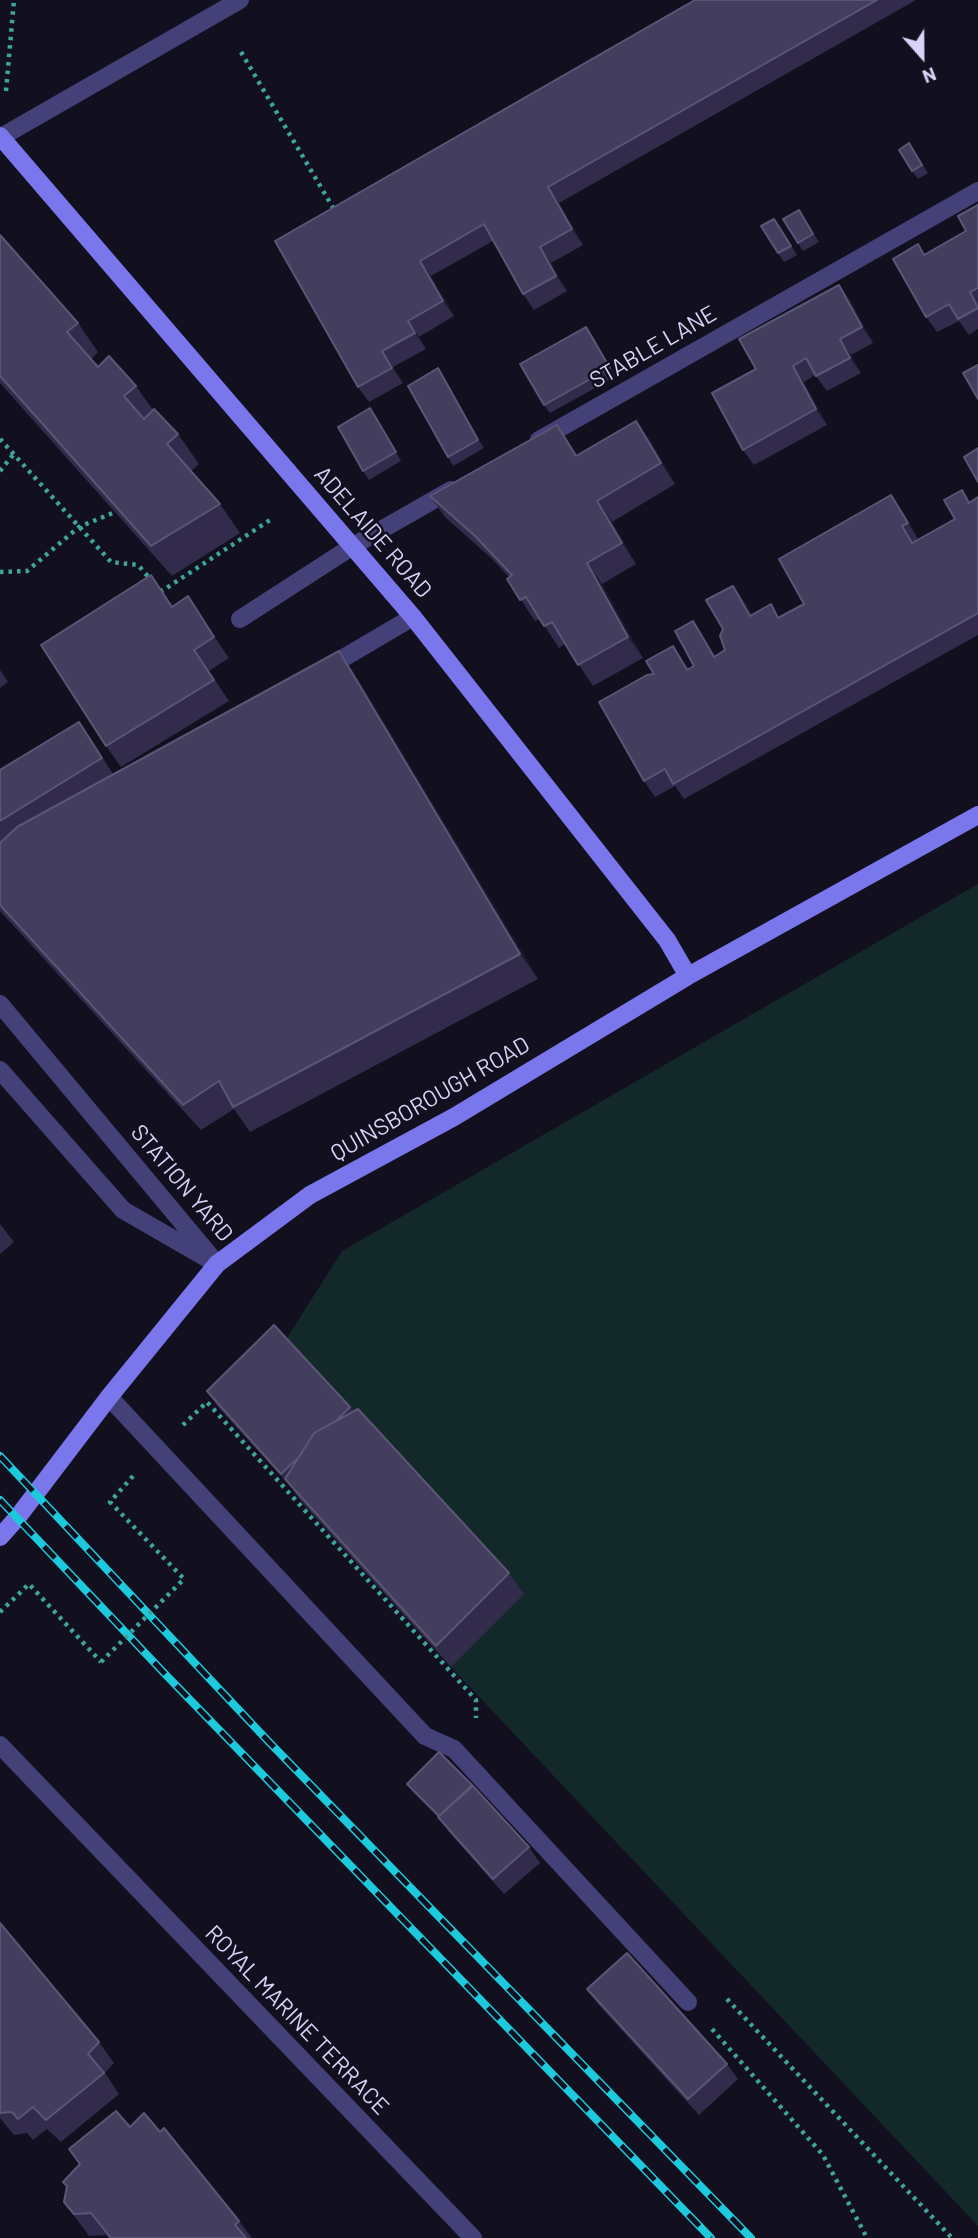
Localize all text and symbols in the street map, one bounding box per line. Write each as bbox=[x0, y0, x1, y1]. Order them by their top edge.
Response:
north arrow bbox=[887, 21, 957, 91]
text: N bbox=[920, 63, 940, 89]
street label: STABLE LANE bbox=[585, 300, 721, 394]
street label: ADELAIDE ROAD bbox=[308, 461, 438, 603]
street label: QUINSBOROUGH ROAD bbox=[326, 1031, 534, 1167]
street label: STATION YARD bbox=[125, 1119, 239, 1247]
street label: ROYAL MARINE TERRACE bbox=[199, 1920, 395, 2120]

